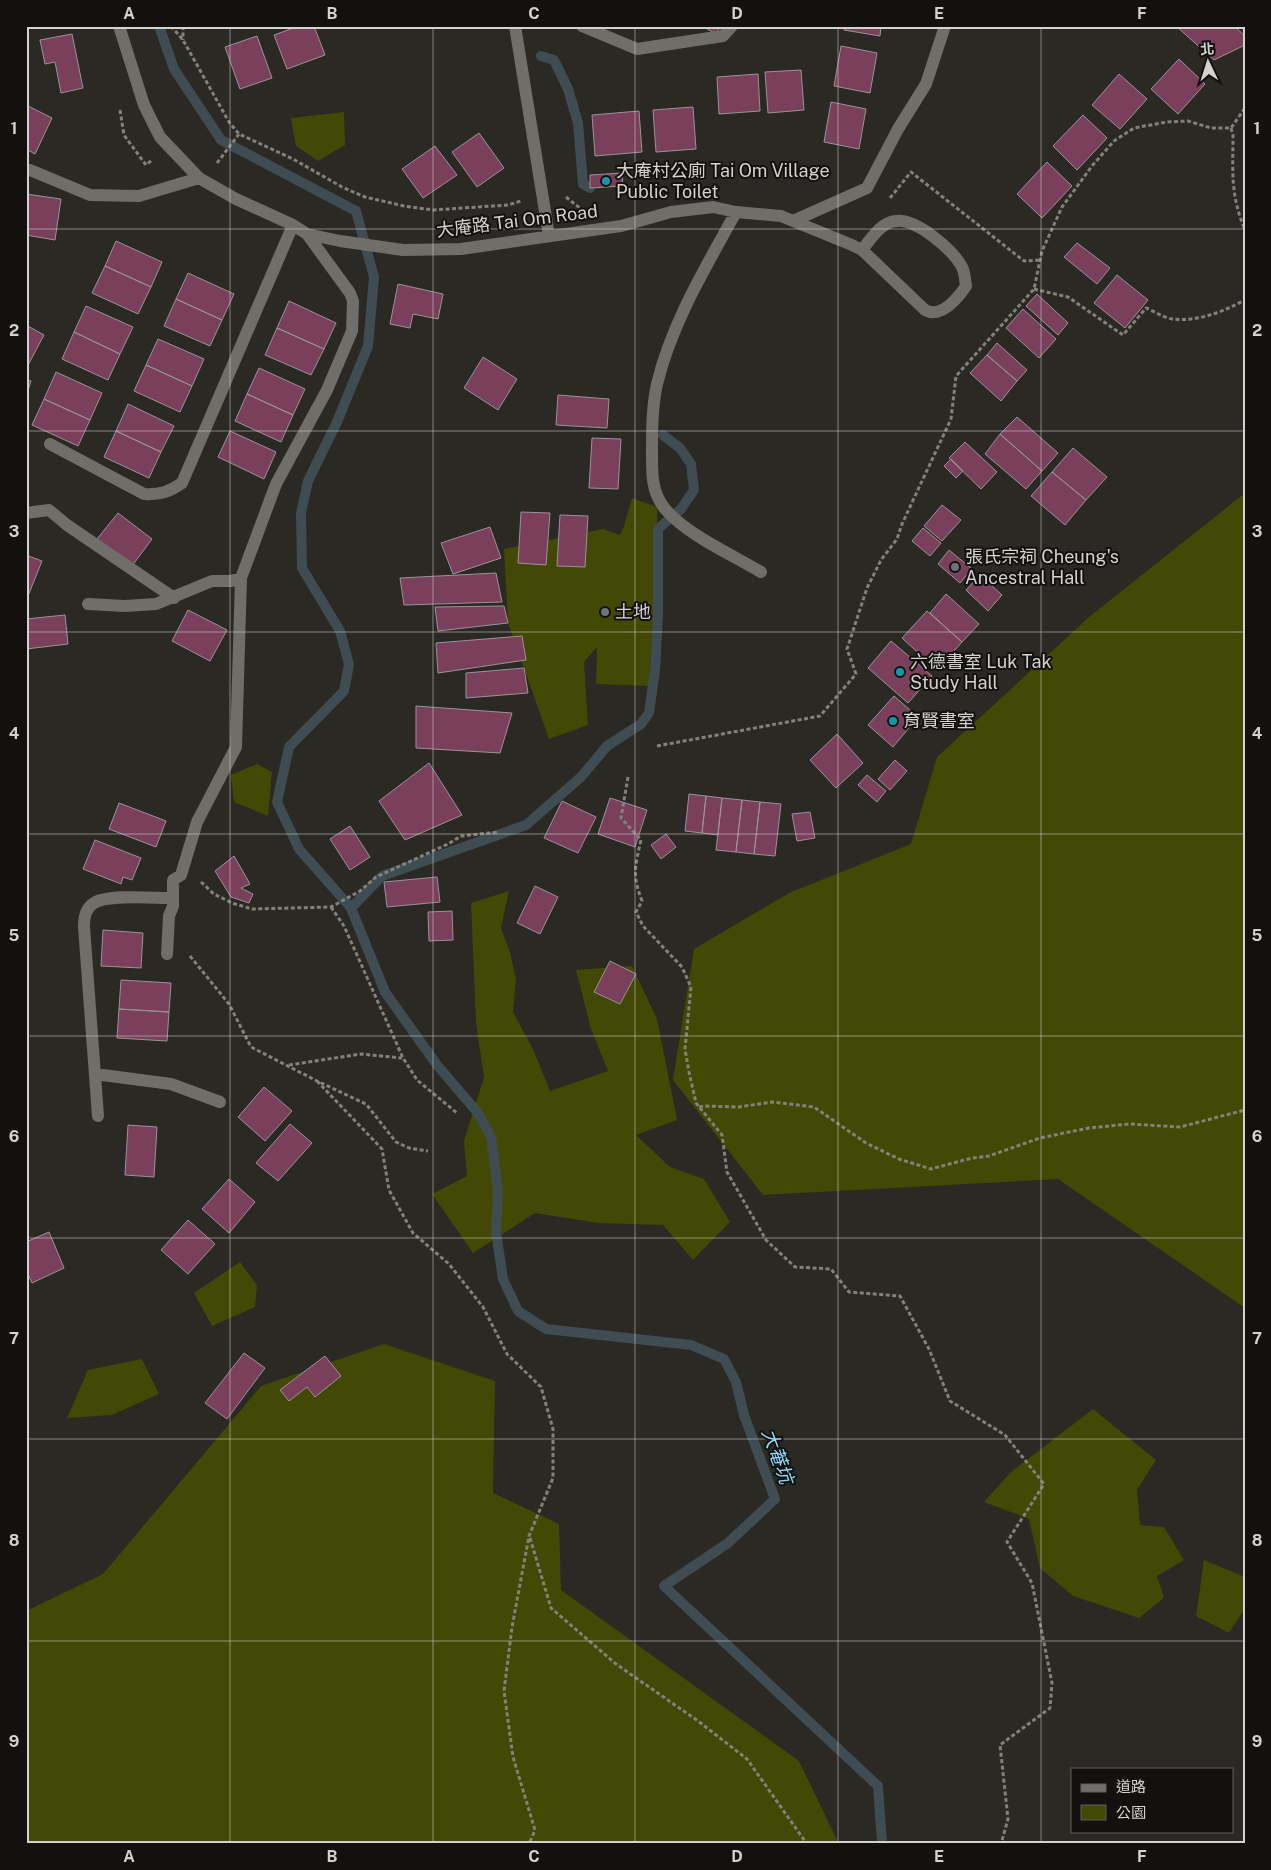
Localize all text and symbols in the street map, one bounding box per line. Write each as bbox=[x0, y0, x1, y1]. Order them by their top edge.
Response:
text: A bbox=[123, 4, 135, 23]
text: B bbox=[327, 4, 338, 23]
text: C bbox=[528, 4, 540, 23]
text: D bbox=[731, 4, 743, 23]
text: E bbox=[934, 4, 944, 23]
text: F bbox=[1137, 4, 1147, 23]
north arrow bbox=[1184, 38, 1234, 88]
text: 北 bbox=[1200, 41, 1215, 58]
text: 1 bbox=[11, 119, 17, 138]
text: 1 bbox=[1254, 119, 1260, 138]
place label: 大庵村公廁 Tai Om Village Public Toilet bbox=[616, 160, 830, 202]
marker: 大庵村公廁 Tai Om Village Public Toilet bbox=[600, 175, 612, 187]
street label: 大庵路 Tai Om Road bbox=[435, 200, 599, 241]
text: 2 bbox=[9, 321, 19, 340]
text: 2 bbox=[1252, 321, 1262, 340]
text: 3 bbox=[9, 522, 19, 541]
text: 3 bbox=[1252, 522, 1262, 541]
place label: 張氏宗祠 Cheung's Ancestral Hall bbox=[965, 546, 1119, 588]
marker: 張氏宗祠 Cheung's Ancestral Hall bbox=[949, 561, 961, 573]
place label: 土地 bbox=[615, 601, 651, 622]
marker: 土地 bbox=[599, 606, 611, 618]
place label: 六德書室 Luk Tak Study Hall bbox=[910, 651, 1052, 693]
marker: 六德書室 Luk Tak Study Hall bbox=[894, 666, 906, 678]
place label: 育賢書室 bbox=[903, 710, 975, 731]
marker: 育賢書室 bbox=[887, 715, 899, 727]
text: 4 bbox=[9, 724, 20, 743]
text: 4 bbox=[1252, 724, 1263, 743]
text: 5 bbox=[9, 926, 20, 945]
text: 5 bbox=[1252, 926, 1263, 945]
text: 6 bbox=[9, 1127, 19, 1146]
text: 6 bbox=[1252, 1127, 1262, 1146]
text: 7 bbox=[9, 1329, 19, 1348]
text: 7 bbox=[1252, 1329, 1262, 1348]
water label: 大菴坑 bbox=[758, 1425, 799, 1489]
text: 8 bbox=[9, 1531, 20, 1550]
text: 8 bbox=[1252, 1531, 1263, 1550]
text: 9 bbox=[9, 1732, 19, 1751]
text: 9 bbox=[1252, 1732, 1262, 1751]
legend bbox=[1071, 1768, 1234, 1832]
text: 道路 bbox=[1116, 1778, 1146, 1795]
text: 公園 bbox=[1116, 1804, 1146, 1821]
text: A bbox=[123, 1847, 135, 1866]
text: B bbox=[327, 1847, 338, 1866]
text: C bbox=[528, 1847, 540, 1866]
text: D bbox=[731, 1847, 743, 1866]
text: E bbox=[934, 1847, 944, 1866]
text: F bbox=[1137, 1847, 1147, 1866]

